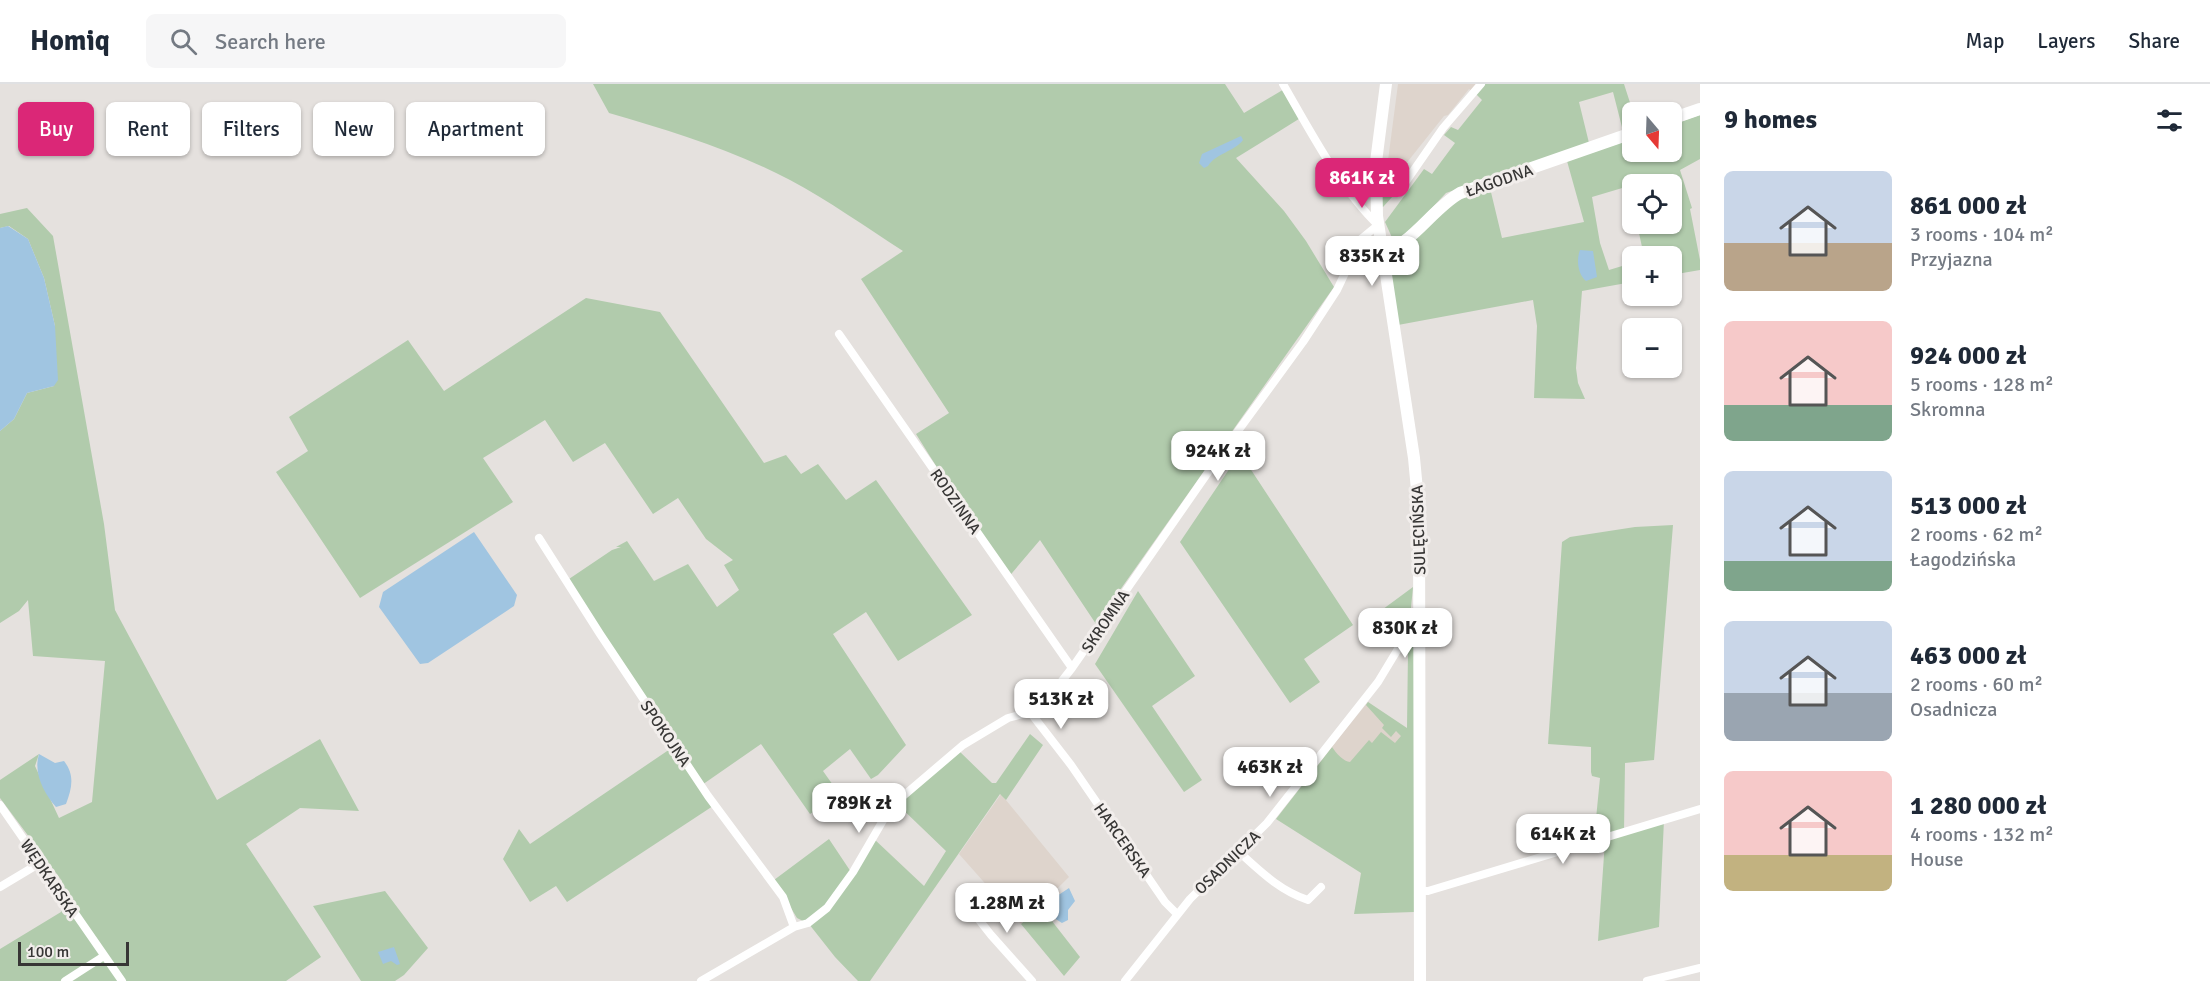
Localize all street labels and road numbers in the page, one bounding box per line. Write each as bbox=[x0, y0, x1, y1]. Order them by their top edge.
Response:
street label: ŁAGODNA bbox=[1463, 160, 1536, 202]
street label: RODZINNA bbox=[925, 465, 985, 538]
street label: SULĘCIŃSKA bbox=[1407, 484, 1431, 575]
street label: SKROMNA bbox=[1077, 586, 1134, 657]
street label: SPOKOJNA bbox=[636, 697, 695, 771]
street label: HARCERSKA bbox=[1089, 799, 1155, 882]
street label: OSADNICZA bbox=[1191, 826, 1265, 899]
street label: WĘDKARSKA bbox=[16, 836, 83, 922]

